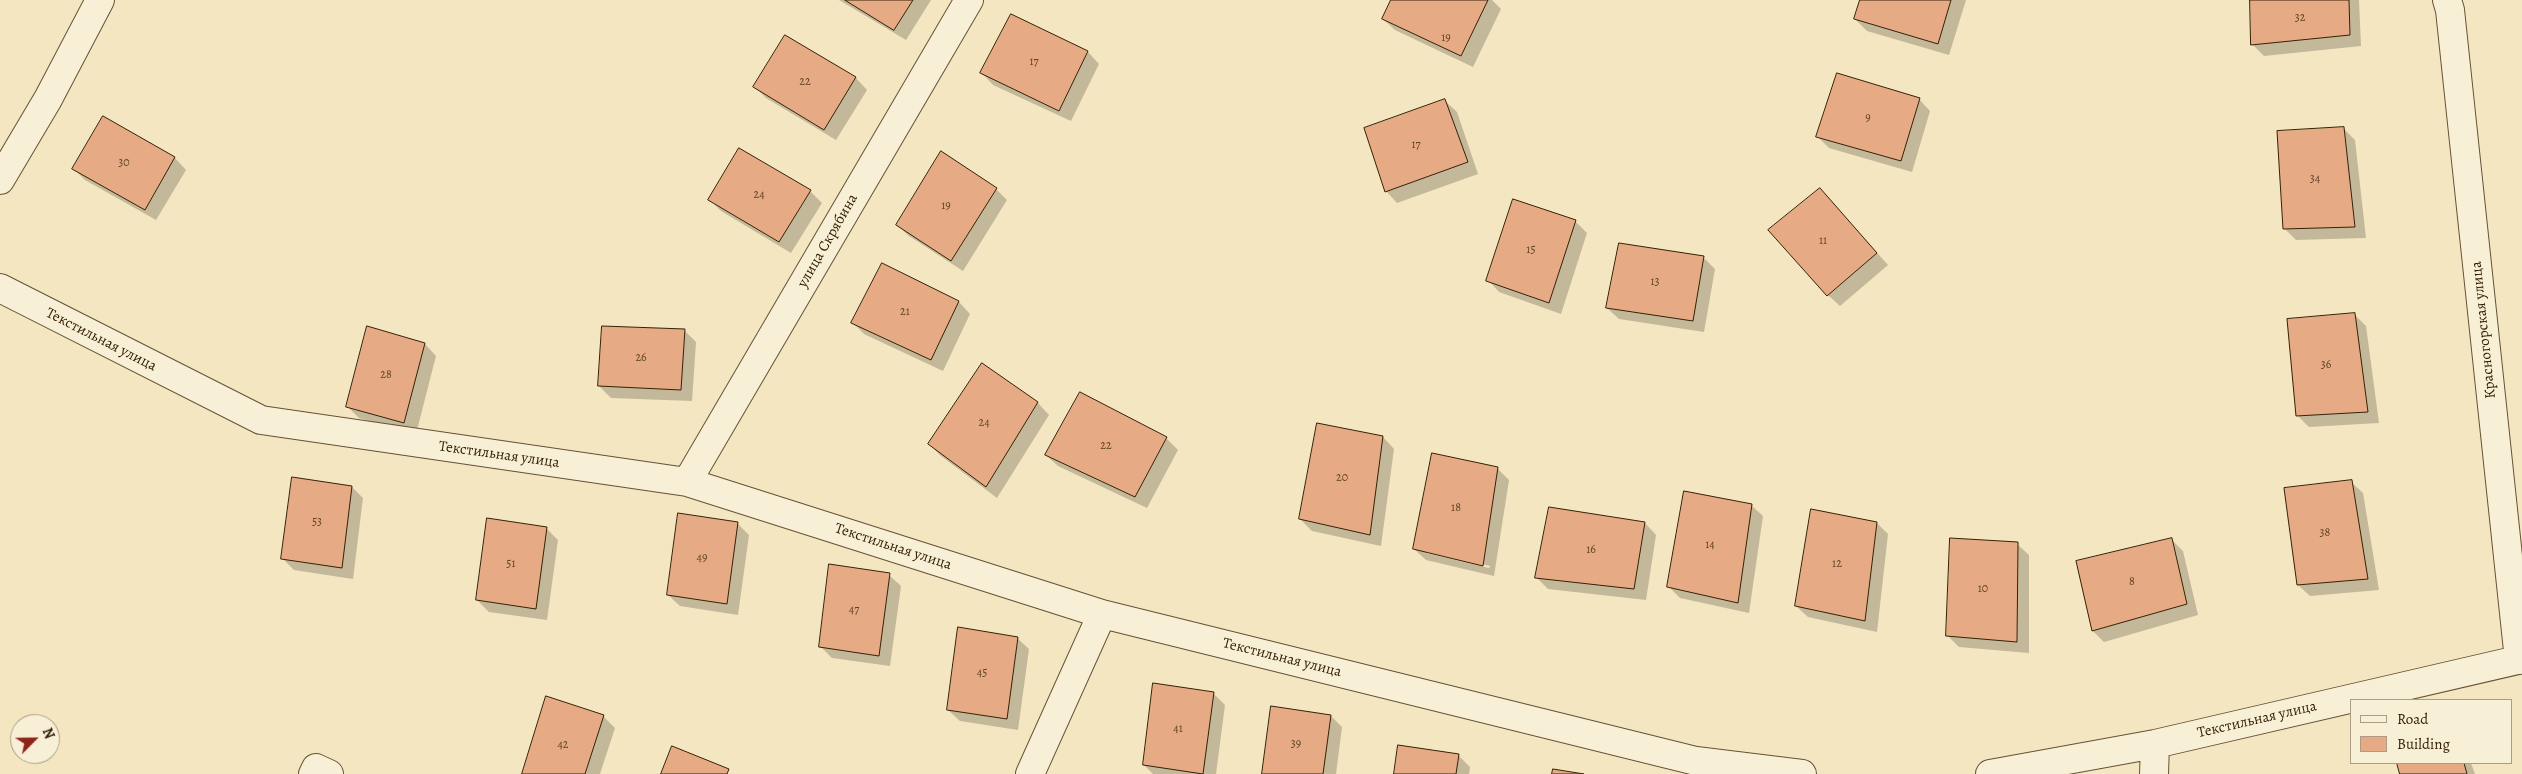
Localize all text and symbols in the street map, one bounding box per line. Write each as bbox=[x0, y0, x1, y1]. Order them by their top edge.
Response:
house number: 32 bbox=[2295, 11, 2305, 25]
house number: 19 bbox=[1441, 31, 1451, 45]
house number: 17 bbox=[1029, 55, 1039, 69]
house number: 22 bbox=[799, 75, 811, 89]
house number: 9 bbox=[1865, 111, 1871, 125]
house number: 17 bbox=[1411, 138, 1421, 152]
house number: 30 bbox=[118, 156, 130, 170]
house number: 34 bbox=[2310, 172, 2320, 186]
house number: 24 bbox=[753, 188, 765, 202]
street label: улица Скрябина bbox=[794, 191, 862, 291]
house number: 19 bbox=[941, 199, 951, 213]
house number: 11 bbox=[1819, 234, 1827, 248]
house number: 15 bbox=[1526, 243, 1536, 257]
street label: Красногорская улица bbox=[2468, 260, 2500, 400]
house number: 13 bbox=[1650, 275, 1660, 289]
street label: Текстильная улица bbox=[43, 304, 159, 376]
house number: 21 bbox=[900, 305, 910, 319]
house number: 26 bbox=[635, 351, 647, 365]
house number: 36 bbox=[2321, 358, 2331, 372]
house number: 28 bbox=[380, 368, 392, 382]
house number: 24 bbox=[978, 416, 990, 430]
street label: Текстильная улица bbox=[437, 438, 561, 472]
house number: 22 bbox=[1100, 439, 1112, 453]
house number: 20 bbox=[1336, 471, 1348, 485]
house number: 18 bbox=[1451, 501, 1461, 515]
house number: 53 bbox=[312, 515, 322, 529]
street label: Текстильная улица bbox=[832, 520, 954, 574]
house number: 38 bbox=[2320, 526, 2330, 540]
house number: 14 bbox=[1705, 538, 1715, 552]
house number: 16 bbox=[1586, 543, 1596, 557]
house number: 49 bbox=[697, 551, 707, 565]
house number: 51 bbox=[506, 557, 516, 571]
house number: 12 bbox=[1832, 557, 1842, 571]
house number: 8 bbox=[2129, 575, 2135, 589]
house number: 10 bbox=[1978, 582, 1988, 596]
house number: 47 bbox=[849, 603, 859, 617]
street label: Текстильная улица bbox=[1221, 635, 1343, 681]
house number: 45 bbox=[977, 666, 987, 680]
street label: Текстильная улица bbox=[2196, 698, 2318, 742]
legend bbox=[2350, 699, 2512, 764]
text: Road bbox=[2397, 709, 2428, 729]
north arrow bbox=[10, 714, 60, 764]
house number: 41 bbox=[1173, 722, 1183, 736]
text: N bbox=[38, 725, 59, 742]
text: Building bbox=[2397, 734, 2450, 754]
house number: 39 bbox=[1291, 737, 1301, 751]
house number: 42 bbox=[557, 738, 569, 752]

